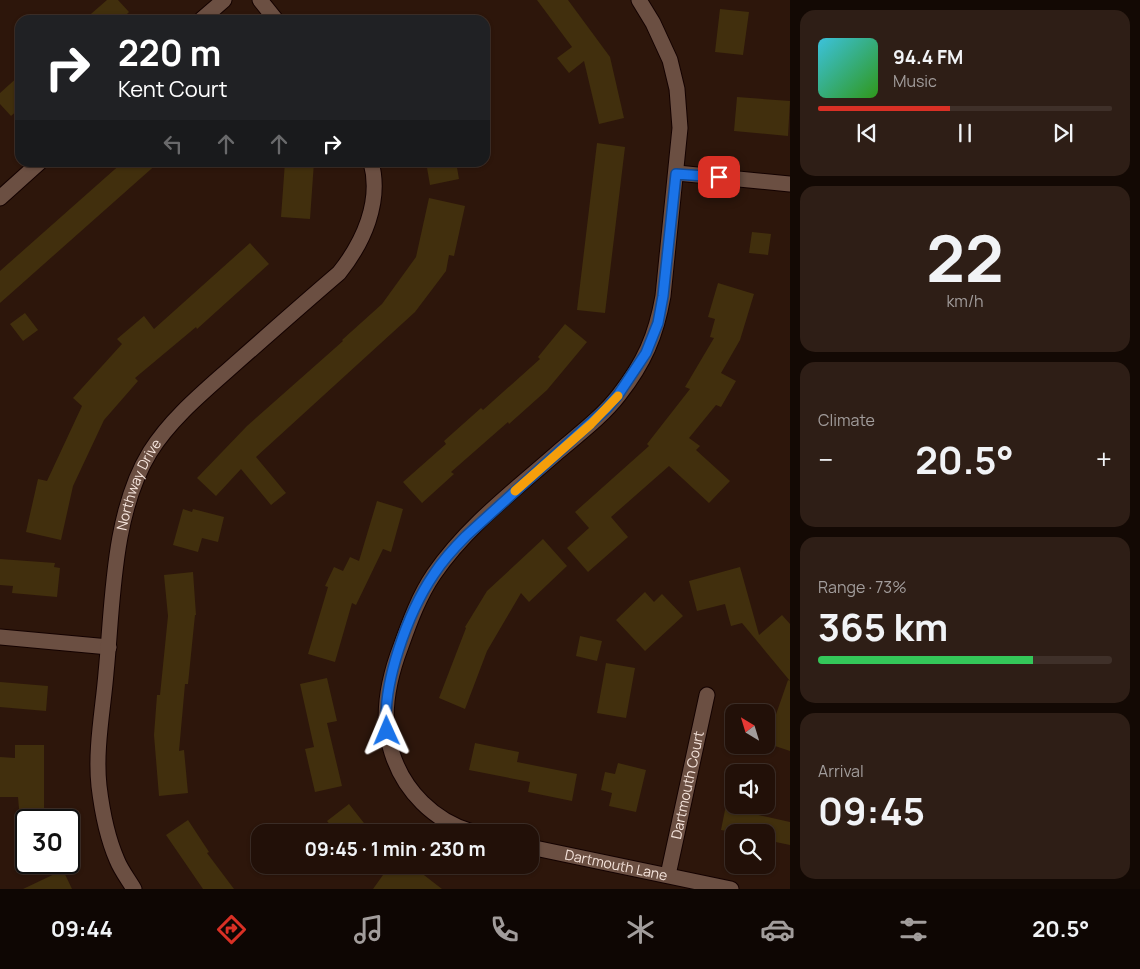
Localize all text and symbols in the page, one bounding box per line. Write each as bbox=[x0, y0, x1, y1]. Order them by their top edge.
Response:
text: 220 m bbox=[118, 29, 221, 77]
icon: right bbox=[35, 35, 100, 100]
text: 94.4 FM bbox=[893, 44, 963, 70]
text: Music bbox=[893, 70, 937, 92]
text: Kent Court bbox=[118, 74, 228, 104]
icon: previous bbox=[853, 119, 881, 147]
icon: pause bbox=[951, 119, 979, 147]
icon: next bbox=[1049, 119, 1077, 147]
icon: left bbox=[159, 130, 187, 158]
icon: ahead bbox=[212, 130, 240, 158]
icon: ahead bbox=[265, 130, 293, 158]
icon: right bbox=[318, 130, 346, 158]
pin bbox=[698, 156, 740, 198]
icon: arrive bbox=[705, 163, 733, 191]
text: 22 bbox=[926, 213, 1004, 302]
text: km/h bbox=[946, 290, 984, 312]
text: Climate bbox=[818, 409, 875, 431]
text: 20.5° bbox=[915, 433, 1014, 485]
street label: Northway Drive bbox=[112, 435, 165, 532]
text: − bbox=[818, 440, 833, 478]
text: + bbox=[1096, 440, 1112, 478]
text: Range · 73% bbox=[818, 576, 907, 598]
text: 365 km bbox=[818, 600, 948, 652]
position arrow bbox=[360, 704, 412, 756]
north arrow bbox=[725, 704, 775, 754]
map controls bbox=[725, 704, 775, 874]
street label: Dartmouth Court bbox=[666, 729, 708, 841]
text: Arrival bbox=[818, 760, 864, 782]
button: sound bbox=[725, 764, 775, 814]
text: 09:45 bbox=[818, 784, 925, 836]
speed limit sign: 30 bbox=[15, 809, 80, 874]
button: search bbox=[725, 824, 775, 874]
text: 09:45 · 1 min · 230 m bbox=[304, 836, 486, 862]
street label: Dartmouth Lane bbox=[563, 845, 669, 884]
icon: directions bbox=[214, 912, 249, 947]
icon: music bbox=[351, 912, 386, 947]
icon: phone bbox=[487, 912, 522, 947]
icon: climate bbox=[623, 912, 658, 947]
icon: car bbox=[760, 912, 795, 947]
icon: filters bbox=[896, 912, 931, 947]
text: 09:44 bbox=[51, 914, 113, 944]
text: 20.5° bbox=[1032, 914, 1089, 944]

